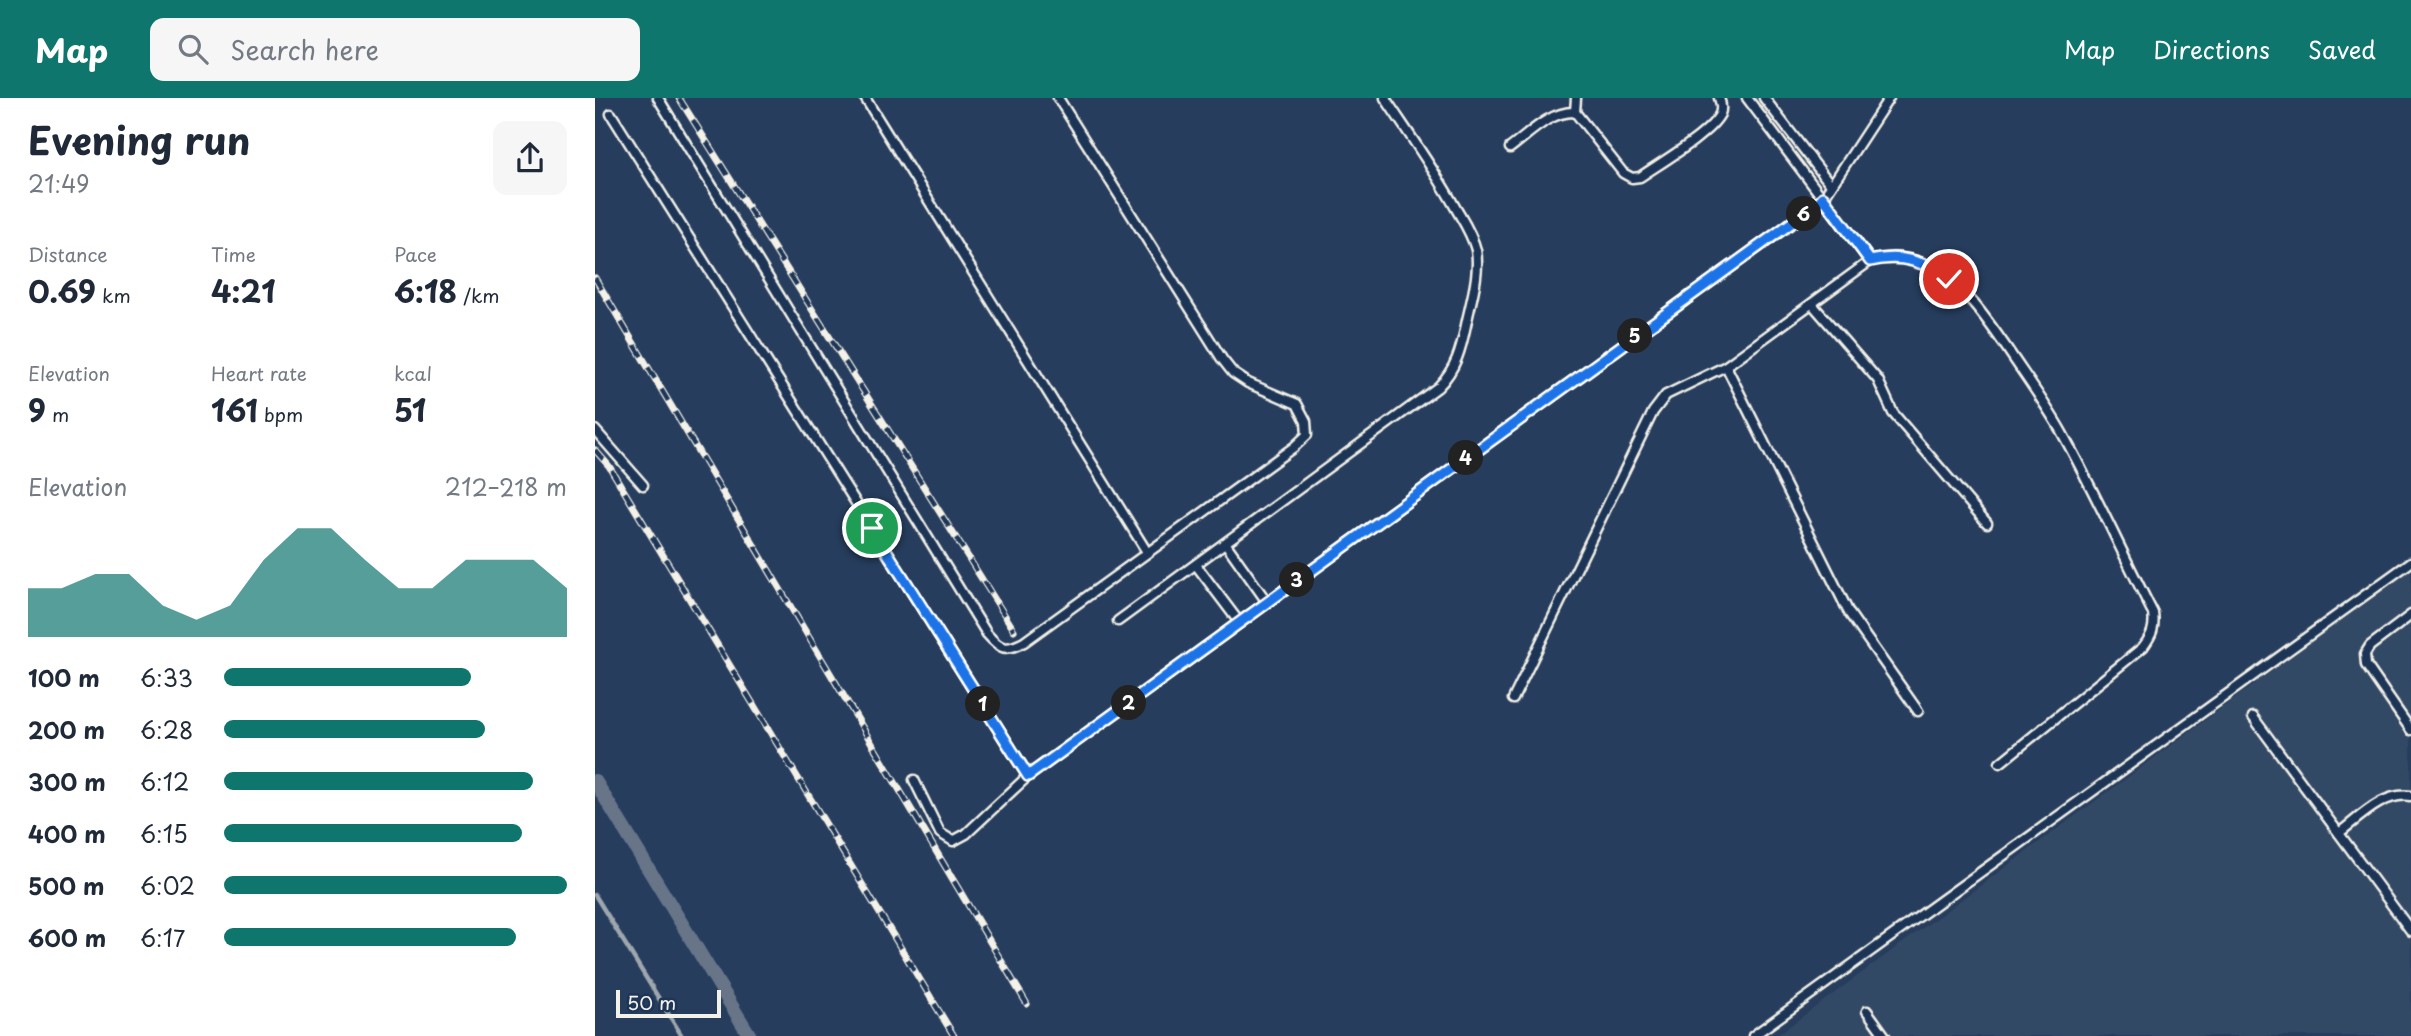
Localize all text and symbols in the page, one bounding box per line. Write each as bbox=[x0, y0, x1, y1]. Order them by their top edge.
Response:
search box bbox=[150, 18, 640, 81]
text: Map bbox=[35, 24, 108, 74]
icon: search bbox=[174, 30, 212, 68]
text: Search here bbox=[230, 30, 379, 69]
text: Map bbox=[2064, 31, 2115, 67]
text: Directions bbox=[2153, 31, 2270, 67]
text: Saved bbox=[2308, 31, 2376, 67]
text: Evening run bbox=[28, 111, 250, 168]
button: share bbox=[493, 121, 567, 195]
text: 21:49 bbox=[28, 166, 89, 201]
pin: 6 bbox=[1787, 197, 1821, 232]
text: 6 bbox=[1797, 199, 1810, 227]
text: Distance bbox=[28, 240, 108, 268]
text: Time bbox=[211, 240, 256, 268]
text: Pace bbox=[394, 240, 437, 268]
pin bbox=[1919, 249, 1979, 309]
icon: check bbox=[1930, 260, 1968, 298]
text: 0.69 bbox=[28, 268, 96, 313]
text: 4:21 bbox=[211, 268, 276, 313]
text: 6:18 bbox=[394, 268, 457, 313]
text: km bbox=[96, 281, 131, 309]
text: /km bbox=[457, 281, 500, 309]
pin: 5 bbox=[1618, 318, 1653, 354]
text: 5 bbox=[1628, 321, 1641, 349]
text: Elevation bbox=[28, 359, 110, 387]
text: Heart rate bbox=[211, 359, 307, 387]
text: kcal bbox=[394, 359, 432, 387]
text: 9 bbox=[28, 387, 46, 432]
text: 161 bbox=[211, 387, 258, 432]
text: 51 bbox=[394, 387, 426, 432]
text: m bbox=[46, 400, 69, 428]
text: bpm bbox=[258, 400, 303, 428]
pin: 4 bbox=[1449, 440, 1483, 476]
text: 4 bbox=[1459, 443, 1472, 471]
text: Elevation bbox=[28, 469, 127, 504]
text: 212–218 m bbox=[445, 469, 567, 504]
pin bbox=[842, 498, 902, 558]
icon: arrive bbox=[853, 509, 891, 547]
pin: 3 bbox=[1279, 562, 1315, 598]
text: 3 bbox=[1290, 565, 1303, 593]
text: 100 m bbox=[28, 660, 100, 695]
text: 6:33 bbox=[140, 660, 193, 695]
pin: 1 bbox=[965, 686, 1001, 722]
pin: 2 bbox=[1111, 686, 1147, 720]
text: 2 bbox=[1122, 688, 1135, 716]
text: 1 bbox=[978, 689, 987, 717]
text: 200 m bbox=[28, 712, 105, 747]
text: 6:28 bbox=[140, 712, 193, 747]
text: 300 m bbox=[28, 764, 106, 799]
text: 6:12 bbox=[140, 764, 189, 799]
text: 400 m bbox=[28, 816, 106, 851]
text: 6:15 bbox=[140, 816, 188, 851]
text: 500 m bbox=[28, 868, 105, 903]
text: 6:02 bbox=[140, 868, 195, 903]
text: 600 m bbox=[28, 920, 106, 955]
text: 6:17 bbox=[140, 920, 185, 955]
scale bar bbox=[616, 987, 721, 1019]
text: 50 m bbox=[627, 988, 676, 1016]

